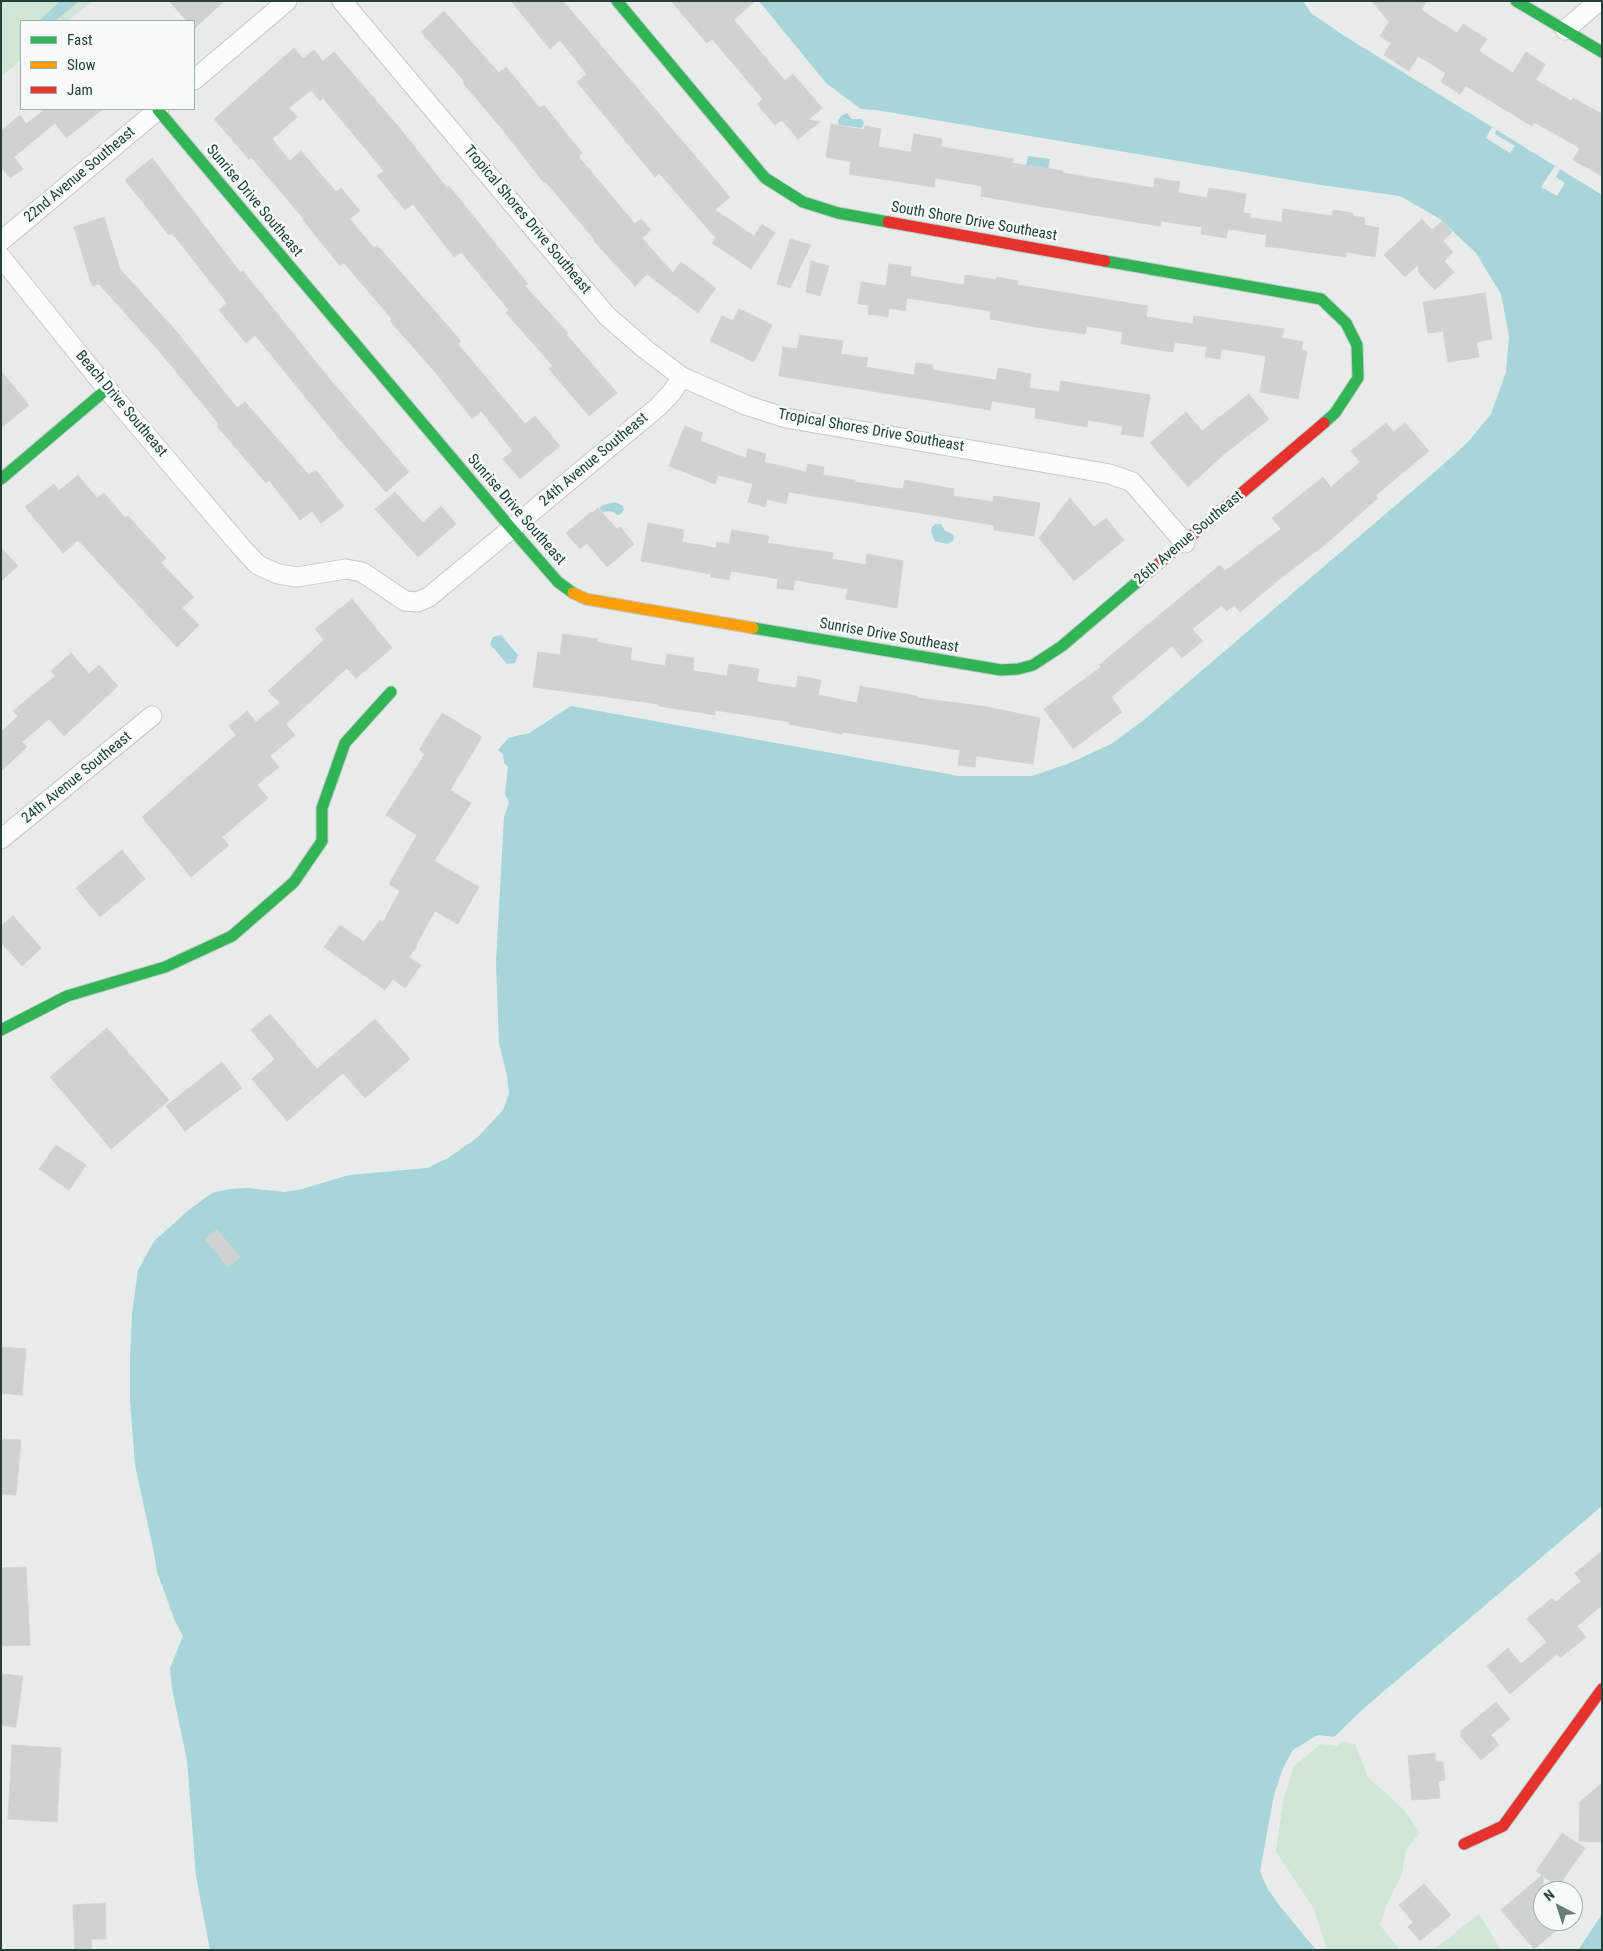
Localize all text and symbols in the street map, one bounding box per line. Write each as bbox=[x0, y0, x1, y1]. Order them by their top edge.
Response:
legend bbox=[20, 20, 195, 110]
text: Fast bbox=[67, 31, 92, 49]
text: Slow bbox=[67, 56, 96, 74]
text: Jam bbox=[67, 81, 93, 99]
street label: 22nd Avenue Southeast bbox=[21, 123, 139, 227]
street label: Sunrise Drive Southeast bbox=[202, 141, 306, 261]
street label: Tropical Shores Drive Southeast bbox=[460, 142, 594, 298]
street label: South Shore Drive Southeast bbox=[890, 199, 1058, 245]
street label: Beach Drive Southeast bbox=[71, 347, 171, 461]
street label: Tropical Shores Drive Southeast bbox=[777, 406, 965, 456]
street label: 24th Avenue Southeast bbox=[536, 409, 652, 511]
street label: Sunrise Drive Southeast bbox=[463, 451, 569, 569]
street label: 26th Avenue Southeast bbox=[1131, 487, 1247, 589]
street label: Sunrise Drive Southeast bbox=[818, 615, 960, 657]
street label: 24th Avenue Southeast bbox=[18, 728, 136, 828]
north arrow bbox=[1533, 1881, 1583, 1931]
text: N bbox=[1541, 1886, 1557, 1904]

